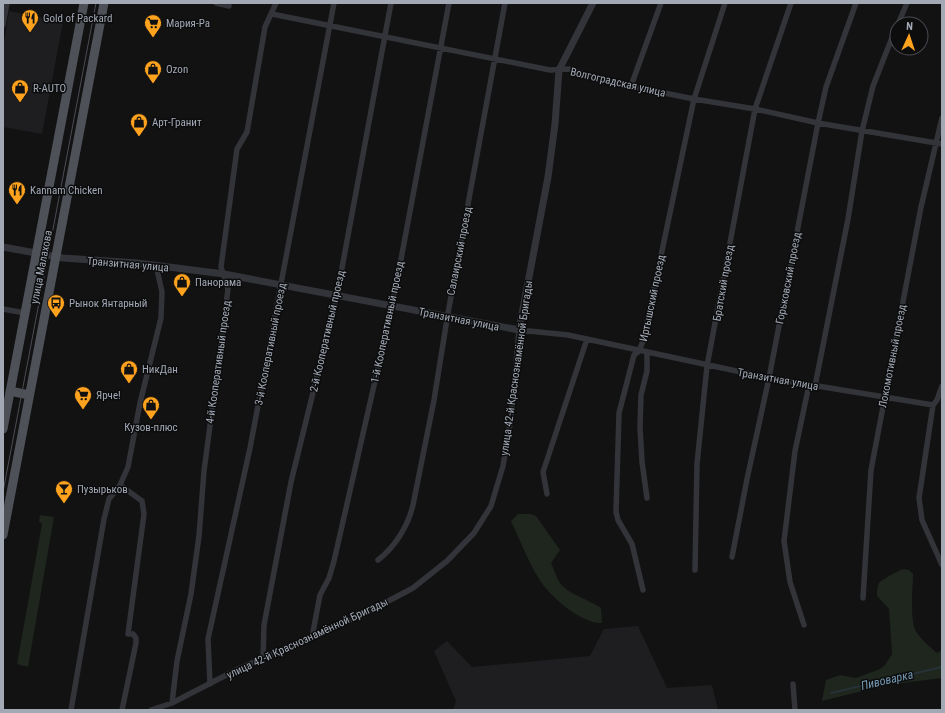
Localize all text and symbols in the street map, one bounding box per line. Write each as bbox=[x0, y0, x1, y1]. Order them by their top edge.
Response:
restaurant icon: Gold of Packard bbox=[20, 8, 40, 33]
place label: Gold of Packard bbox=[43, 12, 112, 25]
supermarket icon: Мария-Ра bbox=[143, 13, 163, 38]
north arrow bbox=[889, 16, 929, 56]
place label: Мария-Ра bbox=[166, 17, 210, 30]
text: N bbox=[906, 20, 913, 33]
shop icon: Ozon bbox=[143, 59, 163, 84]
place label: Ozon bbox=[166, 63, 188, 76]
street label: Волгоградская улица bbox=[569, 65, 667, 100]
shop icon: R-AUTO bbox=[10, 78, 30, 103]
place label: R-AUTO bbox=[33, 82, 66, 95]
shop icon: Арт-Гранит bbox=[129, 112, 149, 137]
place label: Арт-Гранит bbox=[152, 116, 202, 129]
restaurant icon: Kannam Chicken bbox=[7, 180, 27, 205]
place label: Kannam Chicken bbox=[30, 184, 103, 197]
street label: Салаирский проезд bbox=[445, 206, 474, 297]
street label: улица Малахова bbox=[28, 229, 55, 305]
street label: Горьковский проезд bbox=[773, 231, 804, 325]
street label: Братский проезд bbox=[710, 244, 737, 322]
street label: Иртышский проезд bbox=[637, 253, 668, 343]
street label: Транзитная улица bbox=[87, 254, 169, 275]
street label: 1-й Кооперативный проезд bbox=[368, 260, 407, 384]
street label: 2-й Кооперативный проезд bbox=[307, 269, 348, 393]
shop icon: Панорама bbox=[172, 272, 192, 297]
place label: Панорама bbox=[195, 276, 241, 289]
street label: улица 42-й Краснознамённой Бригады bbox=[498, 280, 535, 456]
street label: 3-й Кооперативный проезд bbox=[252, 282, 289, 406]
bus stop icon: Рынок Янтарный bbox=[46, 293, 66, 318]
place label: Рынок Янтарный bbox=[69, 297, 147, 310]
street label: 4-й Кооперативный проезд bbox=[203, 300, 234, 425]
street label: Локомотивный проезд bbox=[876, 303, 909, 409]
street label: Транзитная улица bbox=[417, 305, 500, 334]
shop icon: НикДан bbox=[119, 359, 139, 384]
place label: НикДан bbox=[142, 363, 178, 376]
street label: Транзитная улица bbox=[736, 366, 819, 393]
supermarket icon: Ярче! bbox=[73, 385, 93, 410]
place label: Ярче! bbox=[96, 389, 121, 402]
shop icon: Кузов-плюс bbox=[141, 395, 161, 420]
place label: Кузов-плюс bbox=[124, 421, 178, 434]
bar icon: Пузырьков bbox=[54, 479, 74, 504]
place label: Пузырьков bbox=[77, 483, 128, 496]
street label: улица 42-й Краснознамённой Бригады bbox=[224, 595, 390, 682]
water label: Пивоварка bbox=[860, 667, 914, 693]

